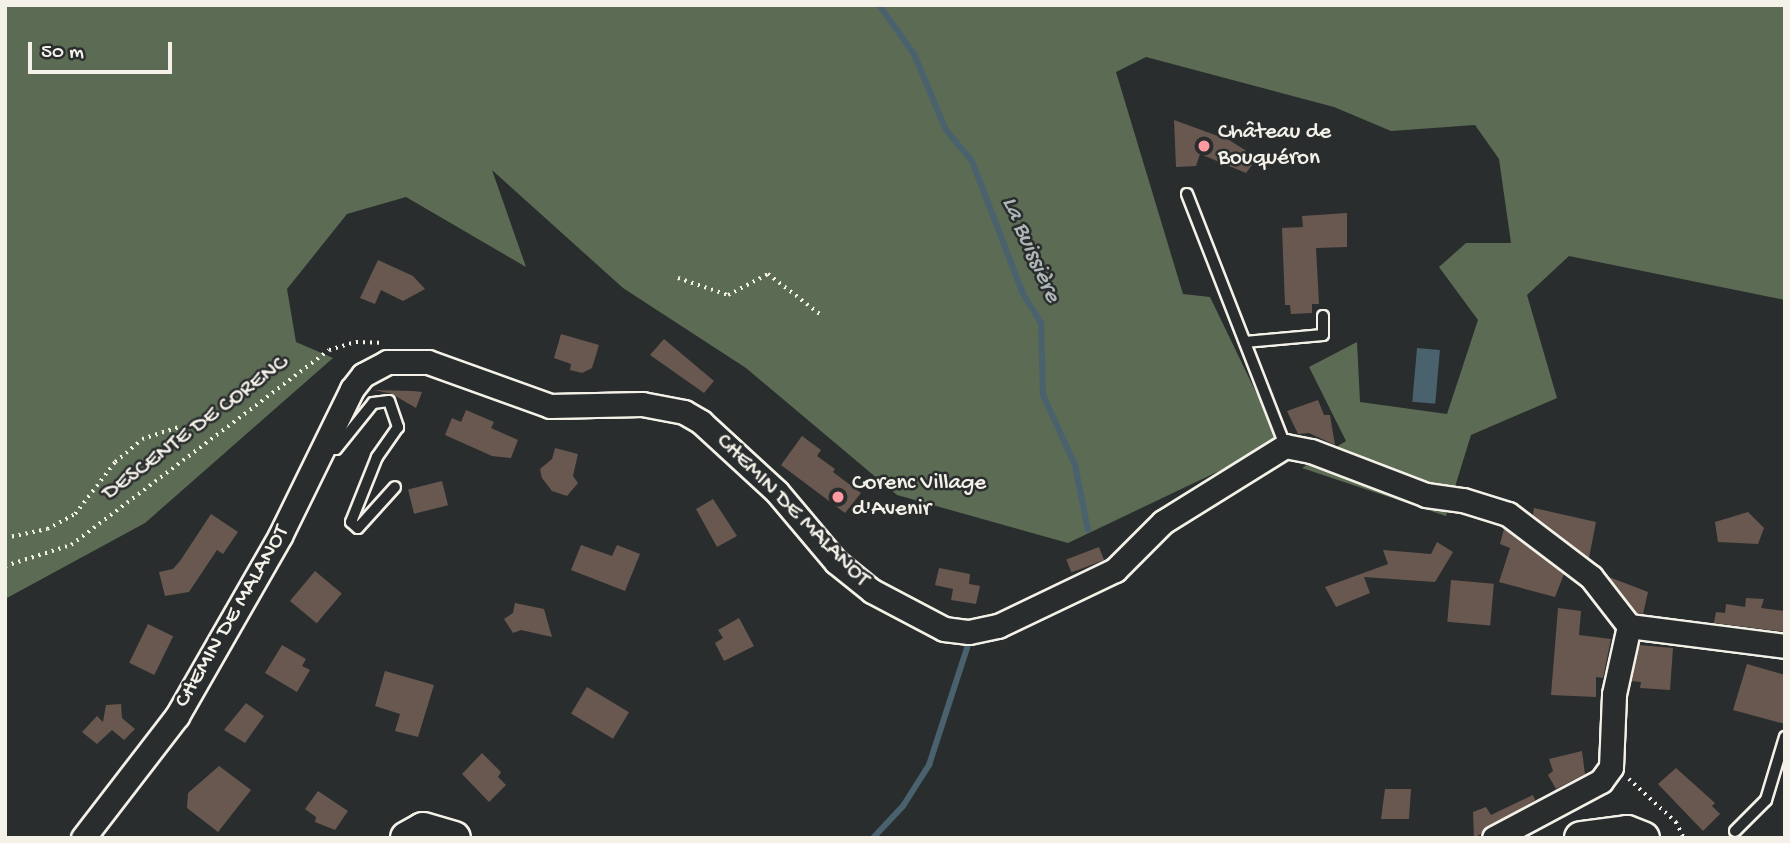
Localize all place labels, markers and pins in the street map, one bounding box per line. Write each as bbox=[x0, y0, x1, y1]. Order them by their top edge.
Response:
place label: Château de Bouquéron bbox=[1218, 119, 1331, 173]
marker: Château de Bouquéron bbox=[1196, 138, 1212, 154]
place label: Corenc Village d'Avenir bbox=[852, 470, 986, 524]
marker: Corenc Village d'Avenir bbox=[830, 489, 846, 505]

